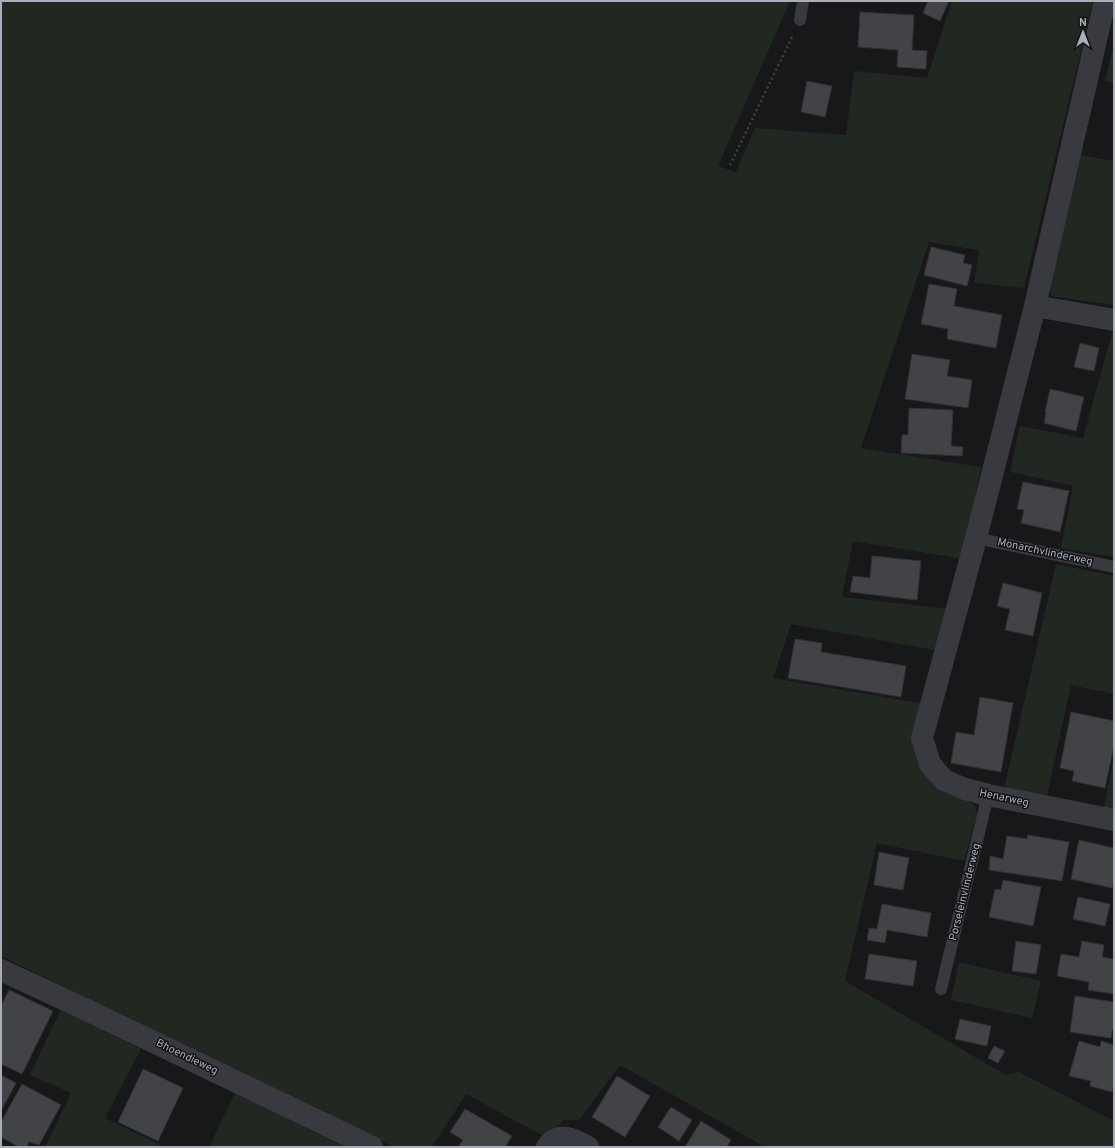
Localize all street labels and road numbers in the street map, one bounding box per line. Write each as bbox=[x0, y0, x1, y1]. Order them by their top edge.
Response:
street label: Monarchvlinderweg bbox=[996, 535, 1094, 569]
street label: Henarweg bbox=[978, 786, 1030, 810]
street label: Porseleinvlinderweg bbox=[946, 842, 984, 942]
street label: Bhoendieweg bbox=[154, 1036, 220, 1078]

